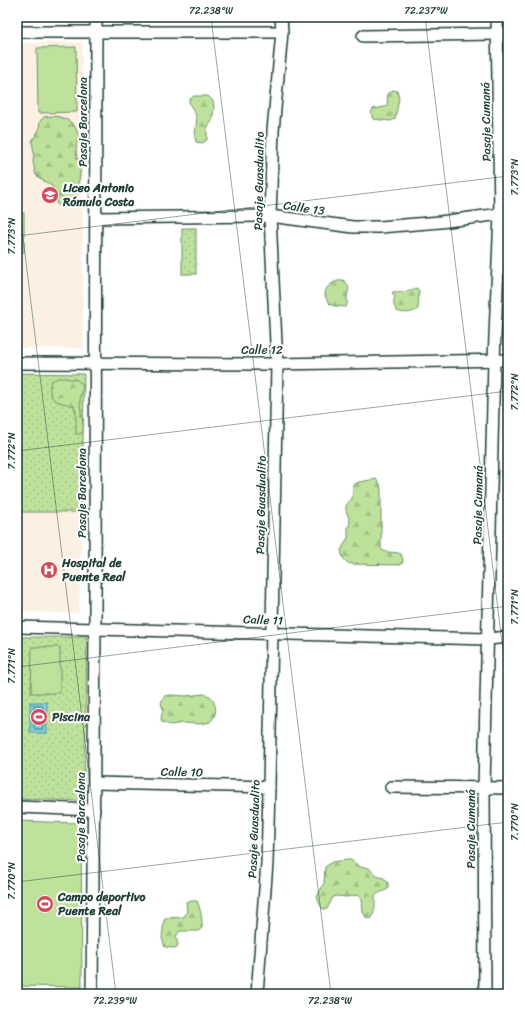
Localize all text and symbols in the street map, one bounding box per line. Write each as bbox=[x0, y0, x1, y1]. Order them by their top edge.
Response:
text: 72.238°W bbox=[189, 2, 233, 20]
text: 72.237°W bbox=[404, 2, 448, 20]
street label: Pasaje Barcelona bbox=[72, 77, 94, 167]
street label: Pasaje Cumaná bbox=[474, 82, 498, 162]
street label: Pasaje Guasdualito bbox=[247, 131, 271, 231]
text: 7.773°N bbox=[506, 159, 524, 195]
place label: Liceo Antonio Rómulo Costa bbox=[62, 177, 134, 213]
school or university icon: Liceo Antonio Rómulo Costa bbox=[40, 185, 60, 205]
street label: Calle 13 bbox=[282, 194, 326, 222]
text: 7.773°N bbox=[3, 218, 21, 254]
street label: Calle 12 bbox=[241, 339, 283, 361]
text: 7.772°N bbox=[506, 373, 524, 411]
text: 7.772°N bbox=[3, 432, 21, 470]
street label: Pasaje Barcelona bbox=[71, 448, 93, 538]
street label: Pasaje Guasdualito bbox=[249, 455, 273, 555]
street label: Pasaje Cumaná bbox=[466, 465, 490, 545]
place label: Hospital de Puente Real bbox=[61, 552, 126, 588]
hospital icon: Hospital de Puente Real bbox=[39, 560, 59, 580]
text: 7.771°N bbox=[506, 589, 524, 625]
street label: Calle 11 bbox=[243, 608, 283, 632]
text: 7.771°N bbox=[3, 648, 21, 684]
place label: Piscina bbox=[52, 706, 91, 728]
sports icon: Piscina bbox=[29, 707, 49, 727]
street label: Calle 10 bbox=[161, 761, 204, 783]
street label: Pasaje Barcelona bbox=[70, 772, 92, 862]
street label: Pasaje Guasdualito bbox=[241, 779, 267, 879]
street label: Pasaje Cumaná bbox=[460, 789, 482, 869]
text: 7.770°N bbox=[506, 803, 524, 841]
text: 7.770°N bbox=[3, 862, 21, 900]
place label: Campo deportivo Puente Real bbox=[57, 886, 145, 922]
sports icon: Campo deportivo Puente Real bbox=[35, 894, 55, 914]
text: 72.239°W bbox=[93, 992, 137, 1010]
text: 72.238°W bbox=[308, 992, 352, 1010]

